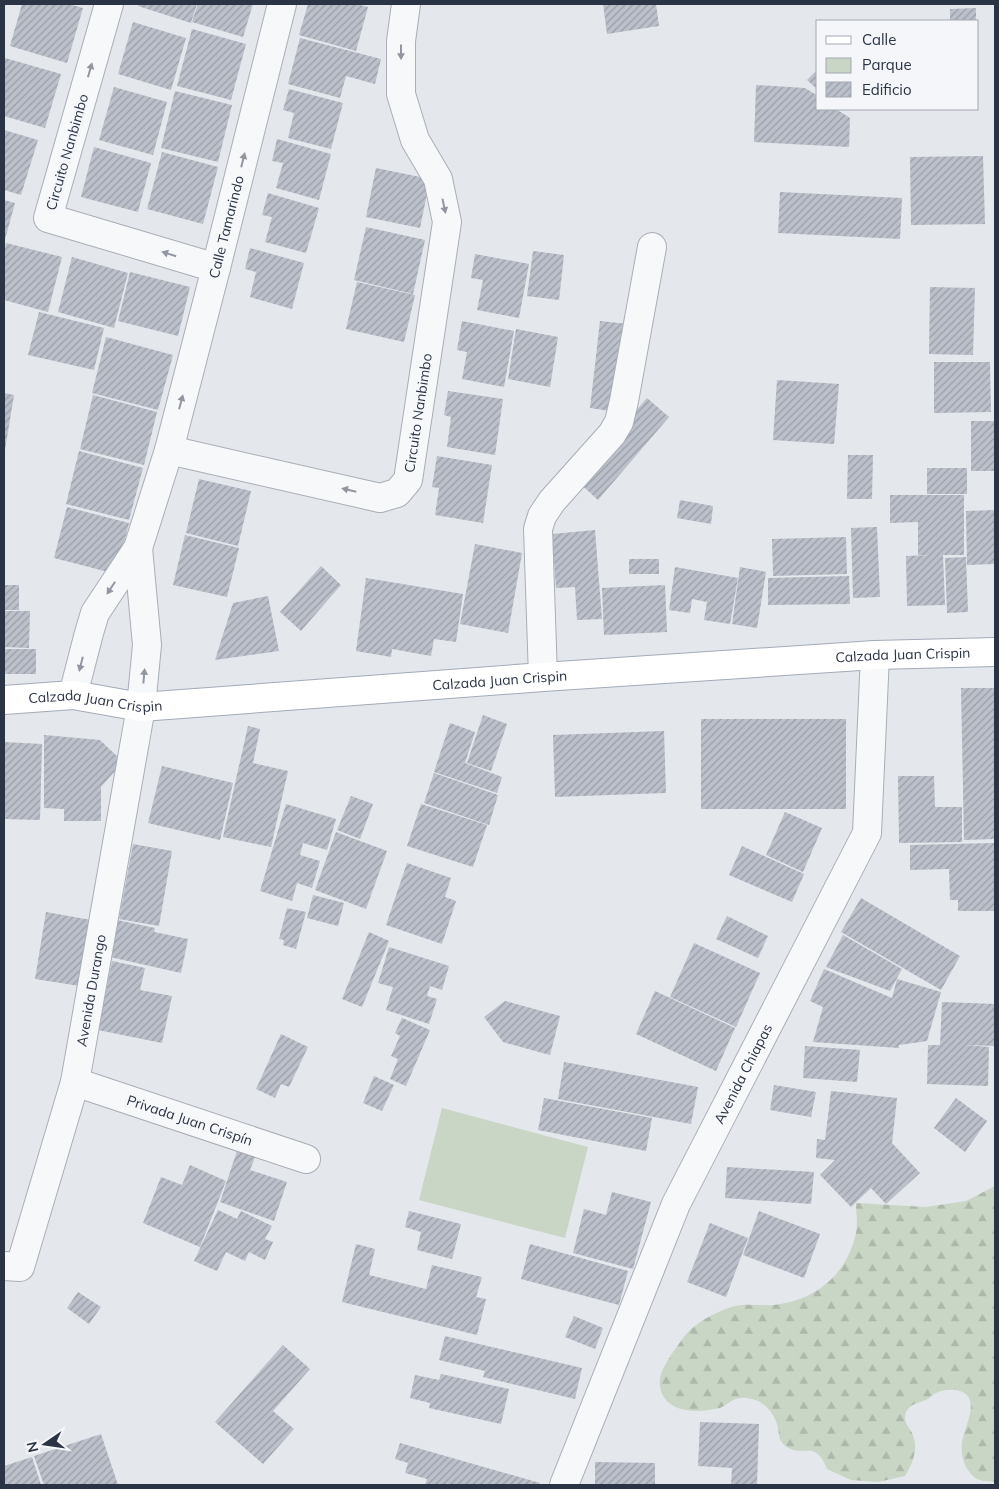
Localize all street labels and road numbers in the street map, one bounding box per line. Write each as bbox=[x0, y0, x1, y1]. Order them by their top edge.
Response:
street label: Circuito Nanbimbo bbox=[42, 92, 92, 212]
street label: Calle Tamarindo bbox=[205, 174, 248, 280]
street label: Circuito Nanbimbo bbox=[400, 352, 436, 474]
street label: Calzada Juan Crispin bbox=[835, 644, 971, 667]
street label: Calzada Juan Crispin bbox=[432, 666, 568, 694]
street label: Calzada Juan Crispin bbox=[28, 686, 163, 716]
street label: Avenida Durango bbox=[72, 933, 110, 1048]
street label: Avenida Chiapas bbox=[710, 1021, 776, 1127]
street label: Privada Juan Crispín bbox=[125, 1091, 255, 1150]

